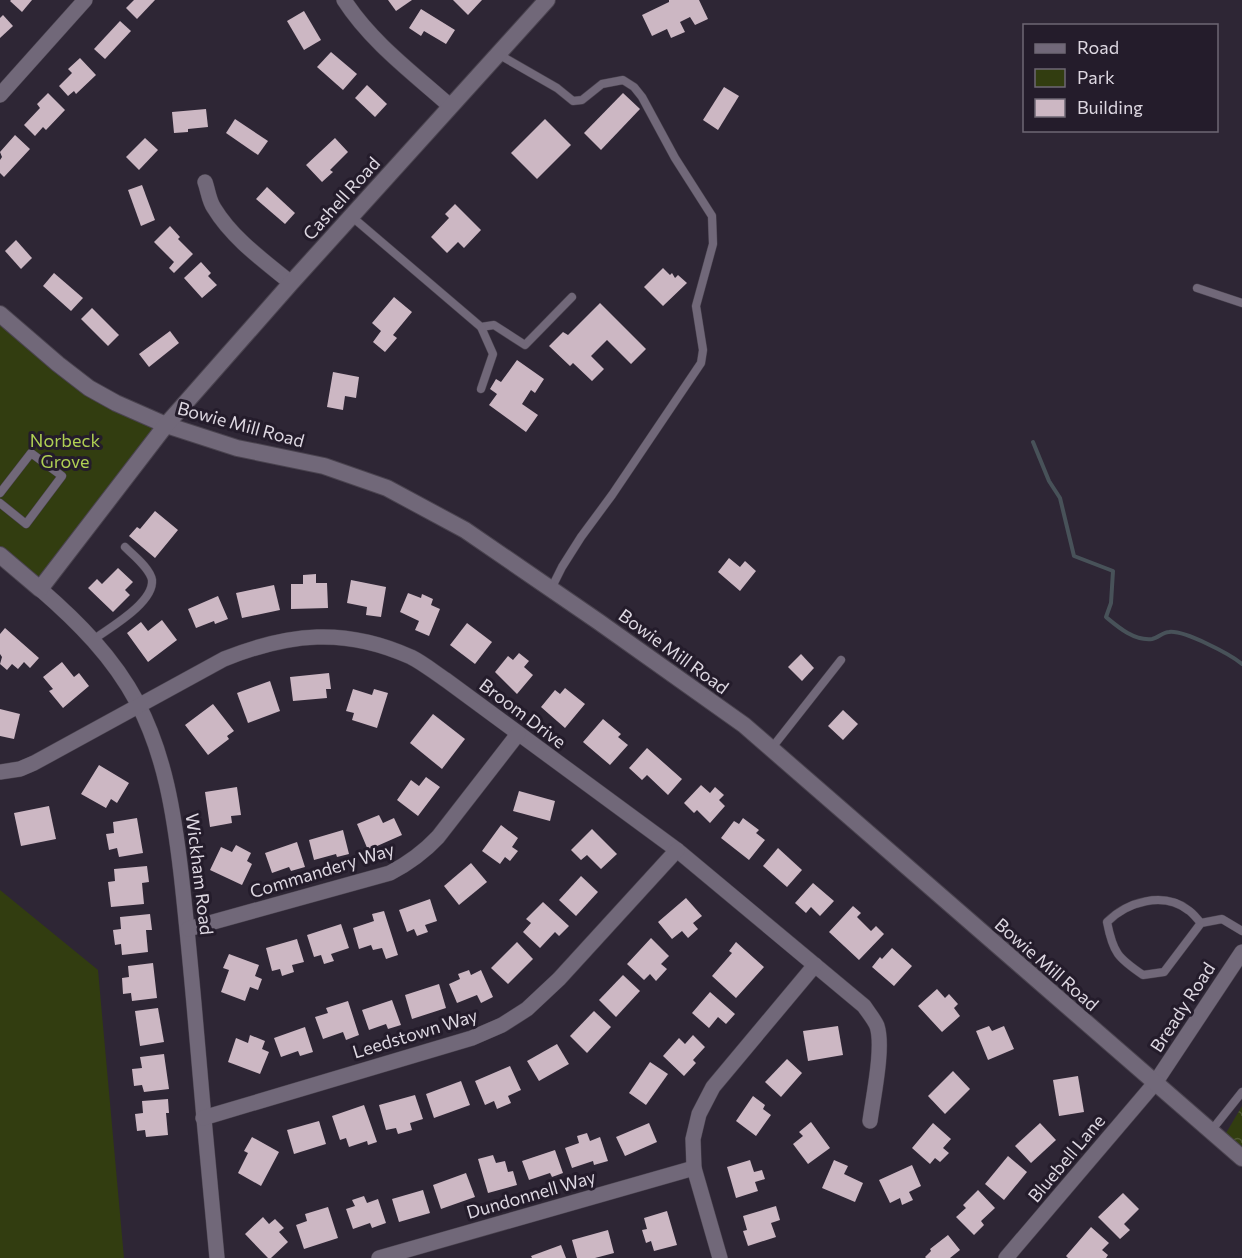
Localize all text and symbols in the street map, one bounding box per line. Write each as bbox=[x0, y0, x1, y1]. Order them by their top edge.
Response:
legend bbox=[1023, 24, 1218, 132]
text: Road bbox=[1077, 36, 1119, 58]
text: Park bbox=[1077, 66, 1115, 88]
text: Building bbox=[1077, 96, 1143, 118]
street label: Cashell Road bbox=[298, 152, 384, 244]
street label: Bowie Mill Road bbox=[175, 396, 307, 452]
park label: Norbeck Grove bbox=[30, 429, 100, 472]
street label: Bowie Mill Road bbox=[615, 604, 733, 698]
street label: Broom Drive bbox=[475, 673, 571, 753]
street label: Wickham Road bbox=[182, 812, 218, 936]
street label: Commandery Way bbox=[247, 838, 397, 902]
street label: Bowie Mill Road bbox=[991, 913, 1103, 1015]
street label: Bready Road bbox=[1145, 958, 1219, 1056]
street label: Leedstown Way bbox=[350, 1004, 480, 1062]
street label: Bluebell Lane bbox=[1023, 1110, 1109, 1206]
street label: Dundonnell Way bbox=[464, 1165, 598, 1223]

